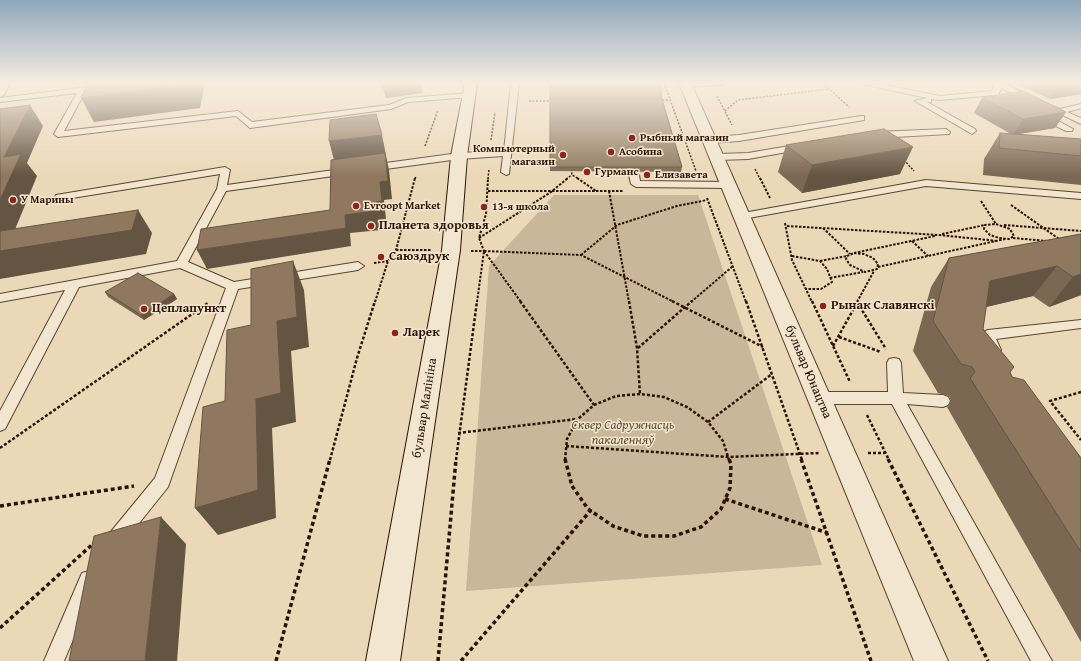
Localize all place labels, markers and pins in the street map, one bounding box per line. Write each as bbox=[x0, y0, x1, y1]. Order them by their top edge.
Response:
place label: Рыбный магазин bbox=[640, 131, 729, 145]
marker: Рыбный магазин bbox=[627, 133, 637, 143]
place label: Компьютерный магазин bbox=[473, 142, 555, 168]
place label: Асобина bbox=[619, 145, 662, 159]
marker: Асобина bbox=[606, 147, 616, 157]
marker: Компьютерный магазин bbox=[558, 150, 568, 160]
place label: Гурманс bbox=[595, 165, 638, 179]
marker: Гурманс bbox=[582, 167, 592, 177]
place label: Елизавета bbox=[655, 168, 708, 182]
marker: Елизавета bbox=[642, 170, 652, 180]
place label: У Марины bbox=[21, 193, 74, 207]
marker: У Марины bbox=[8, 195, 18, 205]
place label: Evroopt Market bbox=[364, 199, 441, 213]
place label: 13-я школа bbox=[492, 200, 549, 214]
marker: Evroopt Market bbox=[351, 201, 361, 211]
marker: 13-я школа bbox=[479, 202, 489, 212]
place label: Планета здоровья bbox=[379, 218, 489, 234]
marker: Планета здоровья bbox=[366, 221, 376, 231]
place label: Саюздрук bbox=[389, 249, 449, 265]
marker: Саюздрук bbox=[376, 252, 386, 262]
place label: Рынак Славянскі bbox=[831, 298, 934, 314]
place label: Цеплапункт bbox=[152, 301, 226, 317]
marker: Рынак Славянскі bbox=[818, 301, 828, 311]
marker: Цеплапункт bbox=[139, 304, 149, 314]
place label: Ларек bbox=[403, 325, 440, 341]
marker: Ларек bbox=[390, 328, 400, 338]

